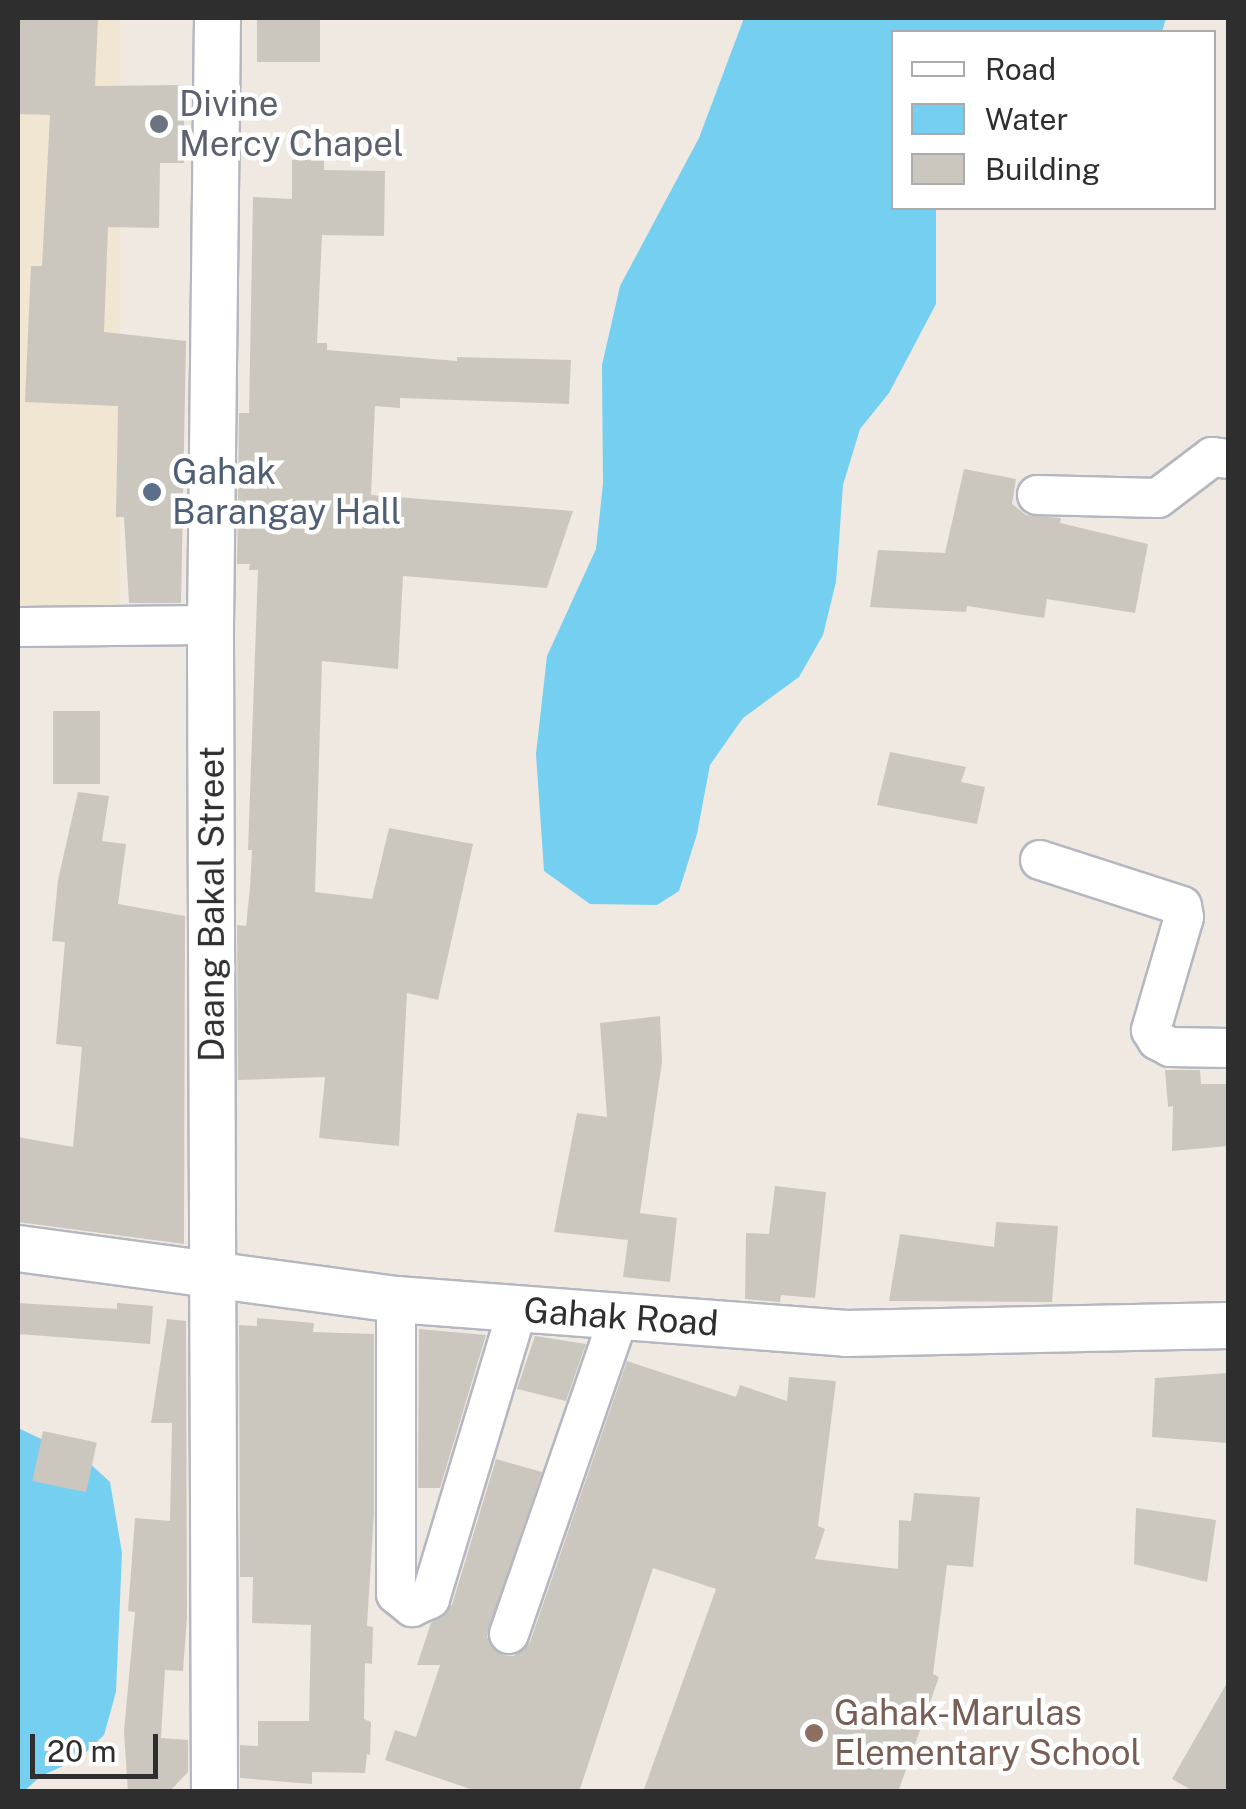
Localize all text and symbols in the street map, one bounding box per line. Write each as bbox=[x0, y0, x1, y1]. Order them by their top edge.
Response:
legend bbox=[891, 30, 1216, 210]
text: Road bbox=[985, 51, 1056, 87]
place label: Divine Mercy Chapel bbox=[179, 83, 404, 165]
text: Water bbox=[985, 101, 1068, 137]
marker: Divine Mercy Chapel bbox=[148, 113, 170, 135]
text: Building bbox=[985, 151, 1100, 187]
place label: Gahak Barangay Hall bbox=[172, 451, 401, 533]
marker: Gahak Barangay Hall bbox=[141, 481, 163, 503]
street label: Daang Bakal Street bbox=[191, 746, 233, 1062]
street label: Gahak Road bbox=[522, 1289, 720, 1345]
place label: Gahak-Marulas Elementary School bbox=[834, 1692, 1141, 1774]
scale bar bbox=[35, 1714, 162, 1776]
marker: Gahak-Marulas Elementary School bbox=[803, 1722, 825, 1744]
text: 20 m bbox=[47, 1733, 116, 1769]

